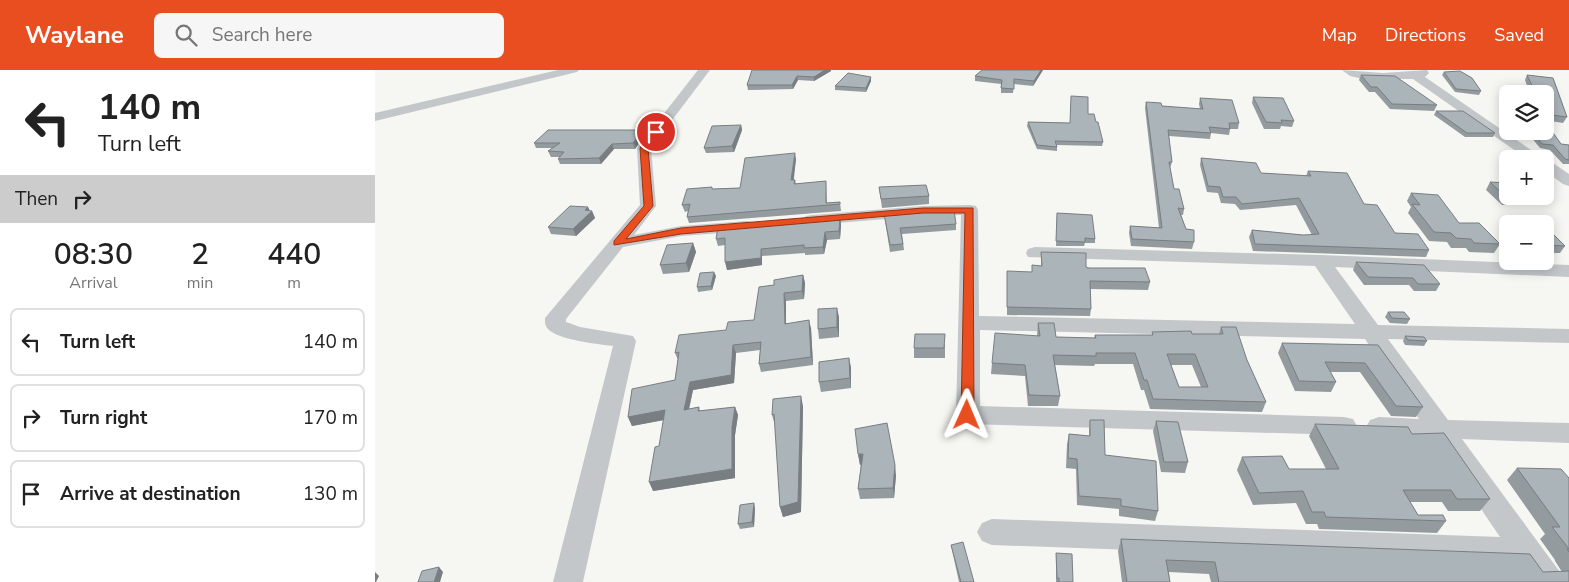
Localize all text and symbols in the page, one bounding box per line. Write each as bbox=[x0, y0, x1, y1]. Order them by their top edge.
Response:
search box bbox=[154, 13, 504, 58]
text: Waylane bbox=[25, 19, 124, 51]
icon: search bbox=[172, 21, 200, 49]
text: Search here bbox=[212, 22, 312, 48]
text: Map bbox=[1322, 23, 1357, 47]
text: Directions bbox=[1385, 23, 1466, 47]
text: Saved bbox=[1494, 23, 1544, 47]
text: 140 m bbox=[98, 84, 201, 131]
map controls bbox=[1499, 85, 1554, 270]
button: layers bbox=[1499, 85, 1554, 140]
icon: left bbox=[15, 90, 80, 155]
pin bbox=[635, 111, 677, 153]
icon: arrive bbox=[642, 118, 670, 146]
text: Turn left bbox=[98, 129, 181, 159]
button: + bbox=[1499, 150, 1554, 205]
icon: right bbox=[68, 185, 96, 213]
text: Then bbox=[15, 186, 58, 212]
button: − bbox=[1499, 215, 1554, 270]
text: 08:30 bbox=[54, 234, 133, 275]
text: 2 bbox=[191, 234, 209, 275]
text: 440 bbox=[267, 234, 321, 275]
text: Arrival bbox=[69, 272, 117, 294]
text: min bbox=[187, 272, 213, 294]
text: m bbox=[287, 272, 301, 294]
icon: left bbox=[17, 328, 45, 356]
text: Turn left bbox=[60, 329, 135, 355]
text: 140 m bbox=[303, 329, 358, 355]
position arrow bbox=[940, 388, 992, 440]
icon: right bbox=[17, 404, 45, 432]
text: Turn right bbox=[60, 405, 147, 431]
text: 170 m bbox=[303, 405, 358, 431]
icon: arrive bbox=[17, 480, 45, 508]
text: Arrive at destination bbox=[60, 481, 241, 507]
text: 130 m bbox=[303, 481, 358, 507]

